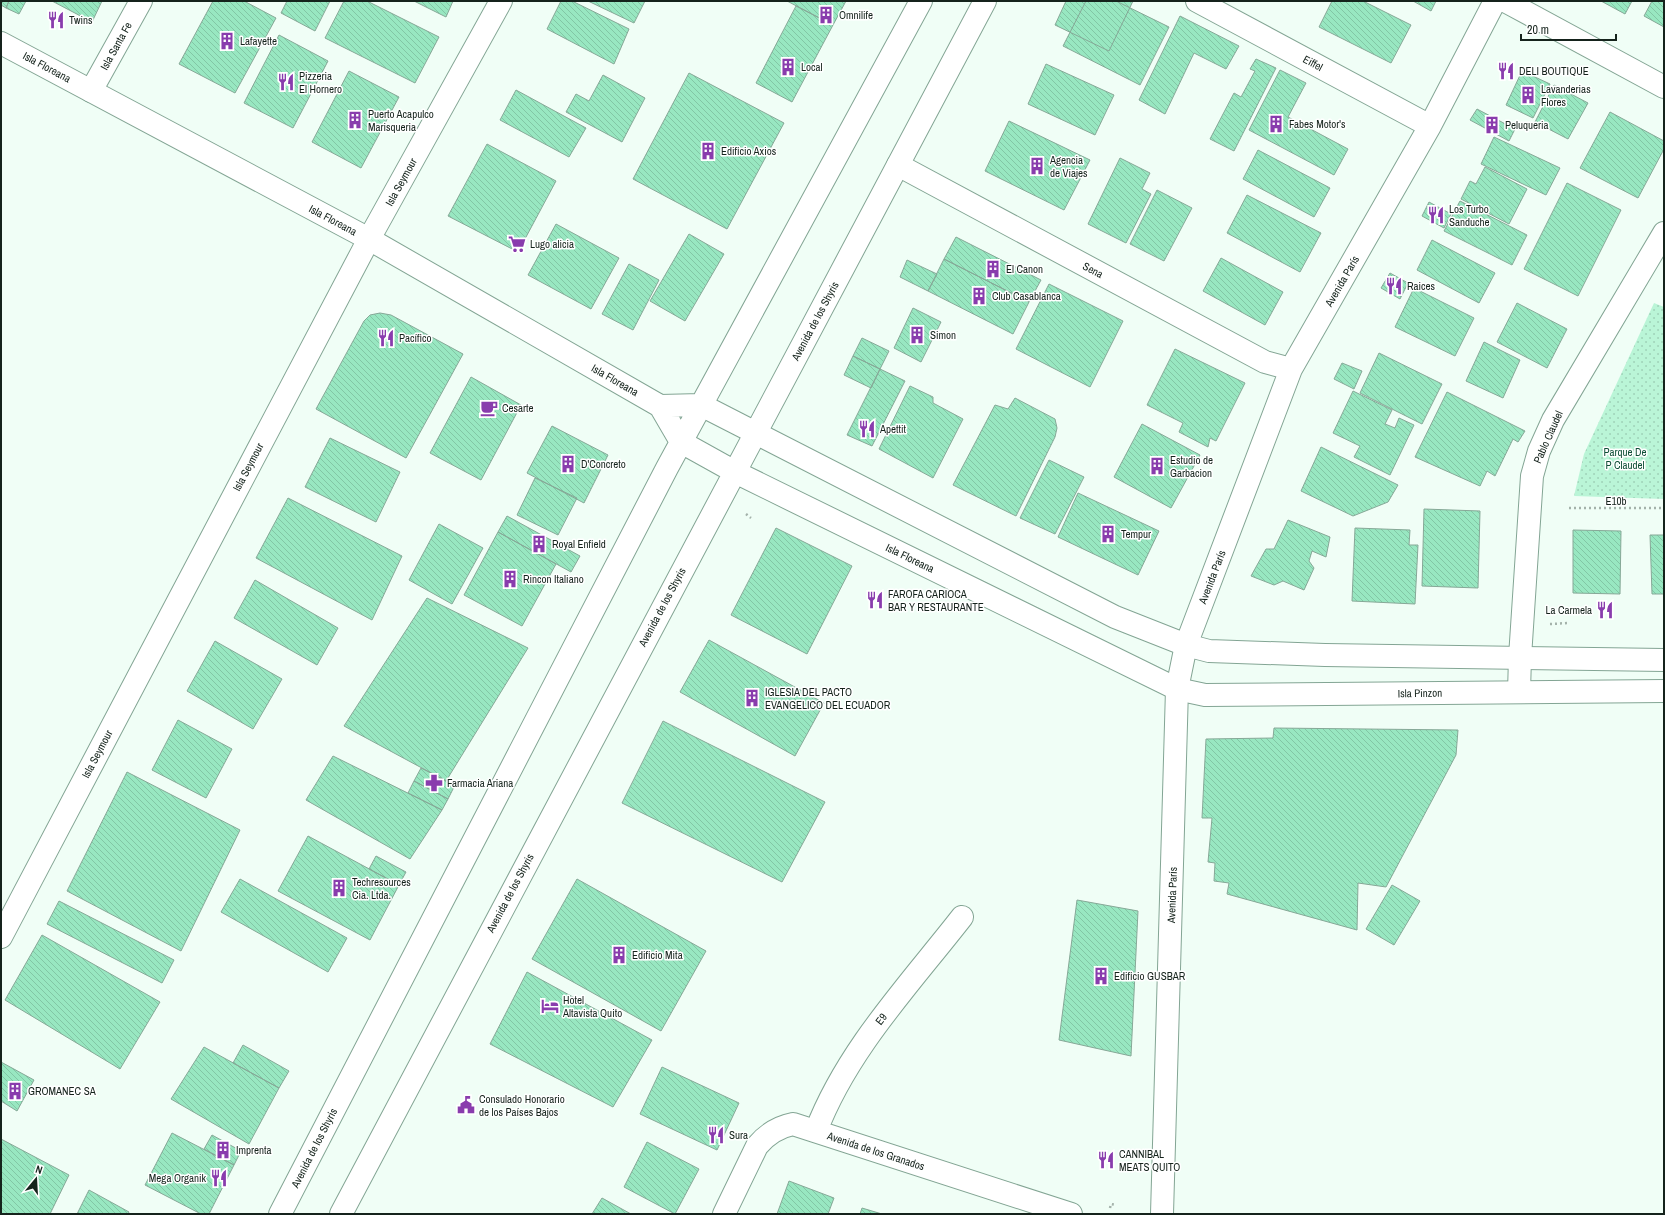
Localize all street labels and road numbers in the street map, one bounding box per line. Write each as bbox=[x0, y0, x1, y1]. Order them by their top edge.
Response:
street label: Isla Santa Fe bbox=[97, 20, 135, 72]
street label: Isla Floreana bbox=[21, 49, 73, 85]
street label: Eiffel bbox=[1301, 52, 1325, 74]
street label: Isla Seymour bbox=[382, 156, 420, 208]
street label: Isla Floreana bbox=[307, 202, 359, 238]
street label: Avenida París bbox=[1321, 253, 1362, 310]
street label: Sena bbox=[1080, 259, 1106, 281]
street label: Avenida de los Shyris bbox=[788, 279, 842, 364]
street label: Isla Floreana bbox=[589, 361, 641, 399]
street label: Pablo Claudel bbox=[1530, 409, 1566, 465]
street label: Isla Seymour bbox=[229, 440, 267, 494]
street label: E10b bbox=[1605, 494, 1627, 508]
street label: Isla Floreana bbox=[883, 540, 937, 576]
street label: Avenida París bbox=[1195, 548, 1229, 607]
street label: Avenida de los Shyris bbox=[635, 565, 689, 650]
street label: Isla Pinzon bbox=[1398, 686, 1442, 700]
street label: Isla Seymour bbox=[78, 727, 116, 781]
street label: Avenida de los Shyris bbox=[483, 851, 537, 936]
street label: Avenida París bbox=[1164, 866, 1180, 924]
street label: E9 bbox=[872, 1010, 890, 1028]
street label: Avenida de los Shyris bbox=[287, 1105, 340, 1191]
street label: Avenida de los Granados bbox=[825, 1128, 927, 1174]

